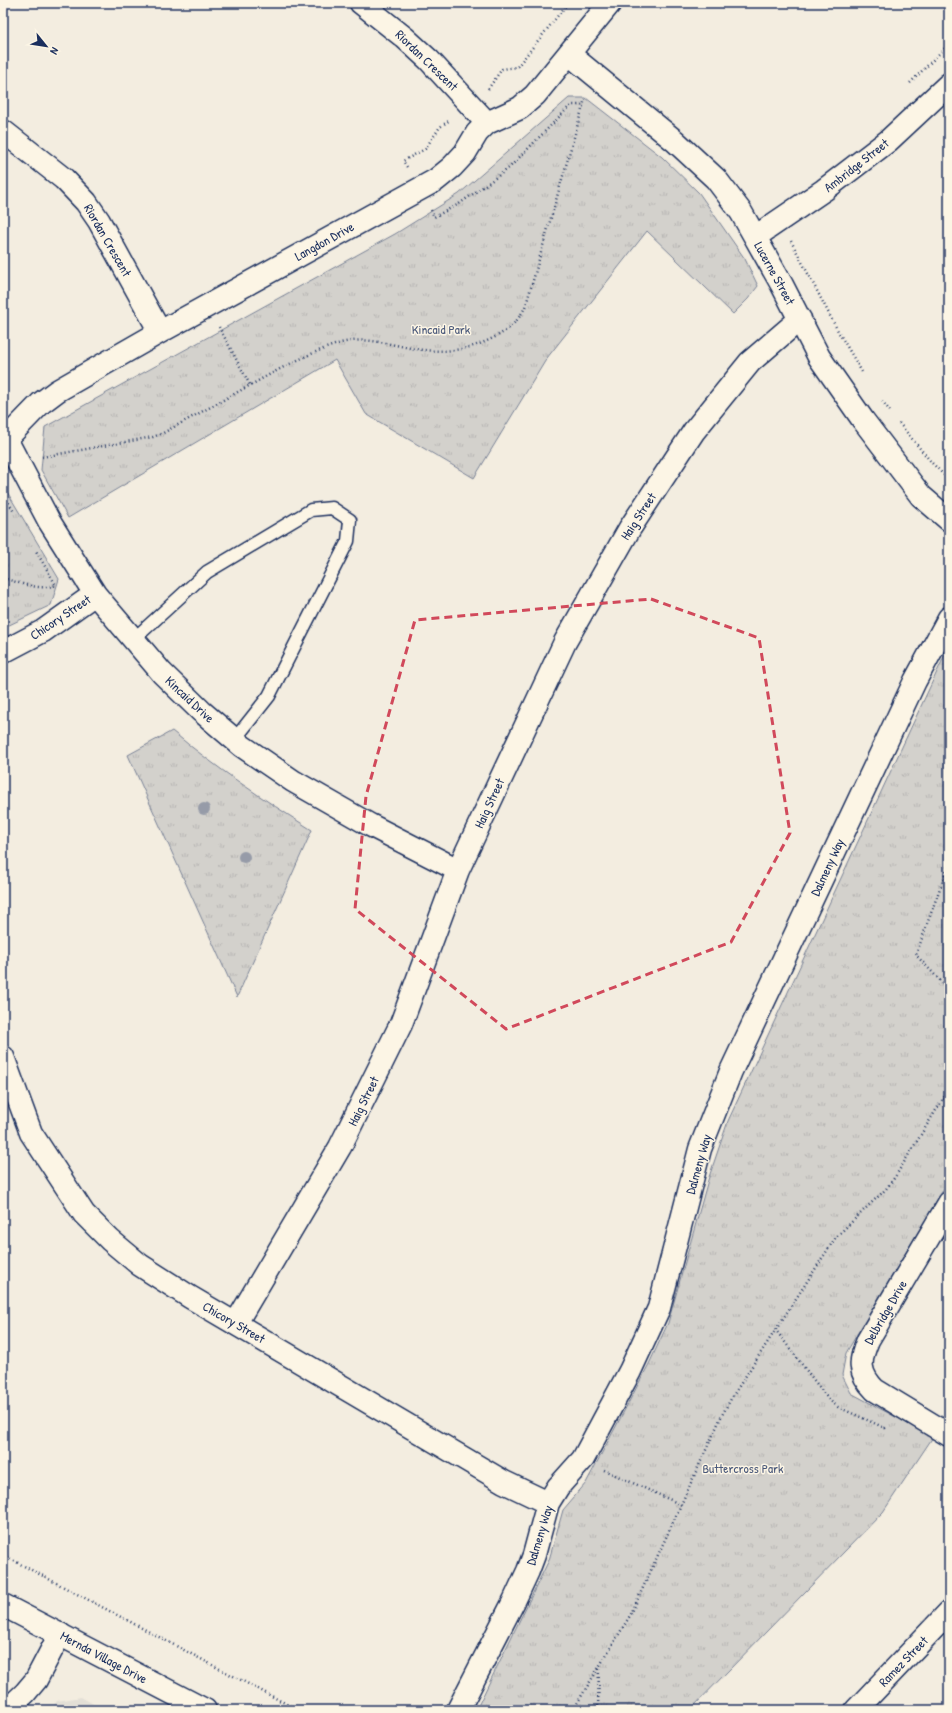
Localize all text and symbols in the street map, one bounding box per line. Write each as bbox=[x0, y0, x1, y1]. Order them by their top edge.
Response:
street label: Riordan Crescent bbox=[392, 25, 463, 95]
north arrow bbox=[26, 26, 66, 66]
text: N bbox=[47, 45, 62, 57]
street label: Ambridge Street bbox=[820, 134, 893, 196]
street label: Riordan Crescent bbox=[80, 200, 136, 280]
street label: Langdon Drive bbox=[291, 217, 357, 265]
street label: Lucerne Street bbox=[750, 238, 800, 308]
park label: Kincaid Park bbox=[412, 320, 471, 338]
street label: Haig Street bbox=[616, 488, 660, 543]
street label: Chicory Street bbox=[26, 590, 94, 644]
street label: Kincaid Drive bbox=[161, 672, 219, 726]
street label: Haig Street bbox=[470, 775, 509, 831]
street label: Dalmeny Way bbox=[806, 835, 848, 899]
street label: Haig Street bbox=[343, 1073, 383, 1129]
street label: Dalmeny Way bbox=[681, 1131, 715, 1196]
street label: Delbridge Drive bbox=[859, 1277, 911, 1347]
street label: Chicory Street bbox=[199, 1297, 269, 1347]
park label: Buttercross Park bbox=[703, 1459, 784, 1477]
street label: Dalmeny Way bbox=[521, 1502, 557, 1567]
street label: Mernda Village Drive bbox=[57, 1626, 151, 1688]
street label: Ramez Street bbox=[874, 1631, 932, 1690]

